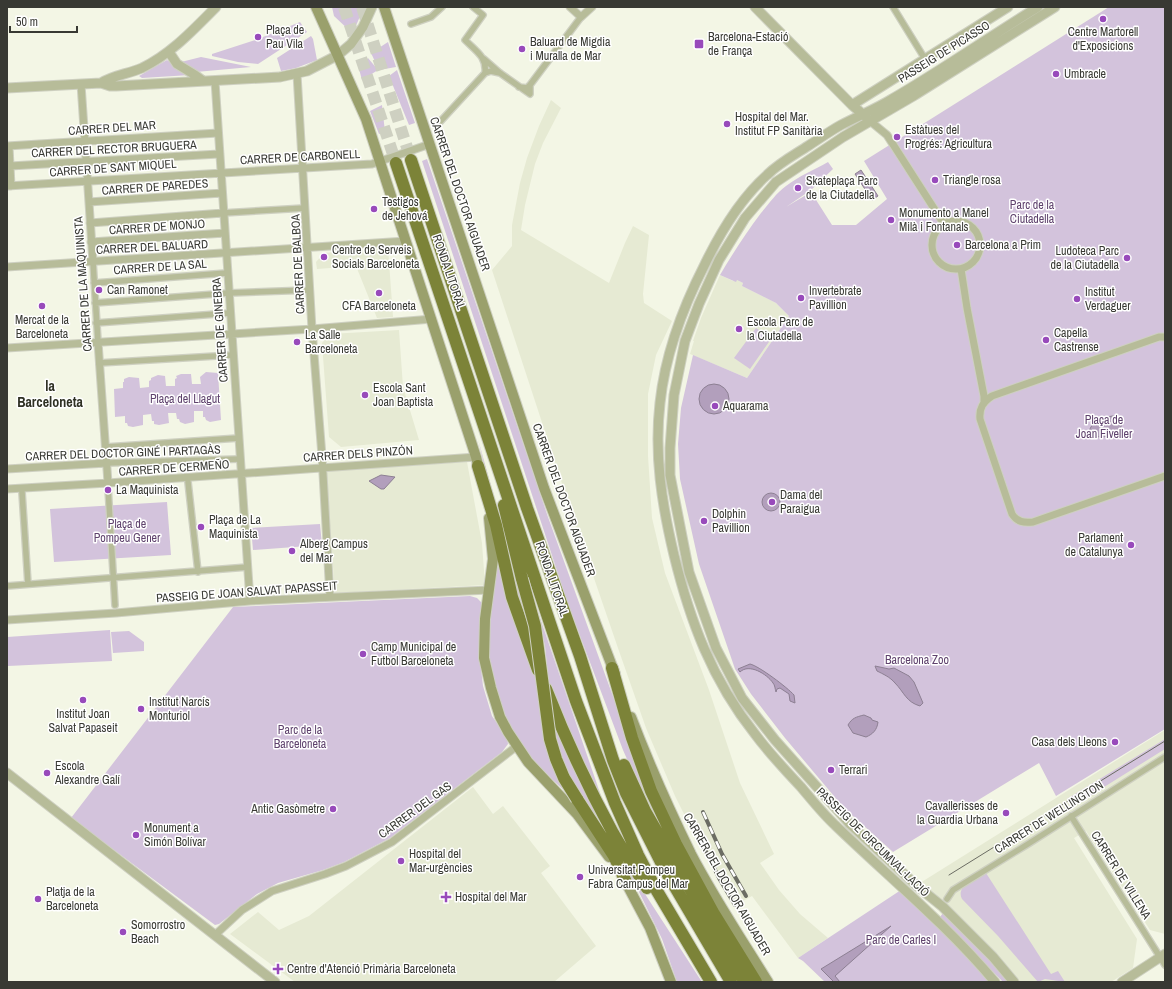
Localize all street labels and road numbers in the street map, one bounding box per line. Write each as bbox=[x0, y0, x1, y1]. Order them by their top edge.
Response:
street label: PASSEIG DE PICASSO bbox=[895, 17, 993, 87]
street label: CARRER DEL DOCTOR AIGUADER bbox=[426, 115, 494, 273]
street label: CARRER DEL MAR bbox=[68, 117, 156, 139]
street label: CARRER DEL RECTOR BRUGUERA bbox=[31, 137, 198, 161]
street label: CARRER DE CARBONELL bbox=[240, 146, 361, 168]
street label: CARRER DE SANT MIQUEL bbox=[49, 156, 178, 180]
street label: CARRER DE PAREDES bbox=[101, 175, 209, 199]
street label: CARRER DE BALBOA bbox=[287, 213, 309, 314]
street label: CARRER DE LA MAQUINISTA bbox=[70, 215, 96, 352]
street label: CARRER DE MONJO bbox=[108, 216, 206, 238]
street label: RONDA LITORAL bbox=[429, 232, 470, 312]
street label: CARRER DEL BALUARD bbox=[96, 236, 208, 258]
street label: CARRER DE LA SAL bbox=[113, 256, 208, 278]
street label: CARRER DE GINEBRA bbox=[208, 277, 232, 383]
street label: CARRER DEL DOCTOR AIGUADER bbox=[529, 421, 599, 579]
street label: CARRER DEL DOCTOR GINÉ I PARTAGÀS bbox=[25, 442, 221, 464]
street label: CARRER DELS PINZÓN bbox=[303, 442, 413, 466]
street label: CARRER DE CERMEÑO bbox=[118, 456, 230, 480]
street label: RONDA LITORAL bbox=[532, 539, 573, 619]
street label: PASSEIG DE JOAN SALVAT PAPASSEIT bbox=[156, 578, 338, 606]
street label: CARRER DE WELLINGTON bbox=[992, 777, 1106, 857]
street label: CARRER DEL GAS bbox=[375, 778, 455, 842]
street label: PASSEIG DE CIRCUMVAL·LACIÓ bbox=[813, 784, 933, 900]
street label: CARRER DEL DOCTOR AIGUADER bbox=[680, 810, 774, 958]
street label: CARRER DE VILLENA bbox=[1087, 828, 1155, 922]

